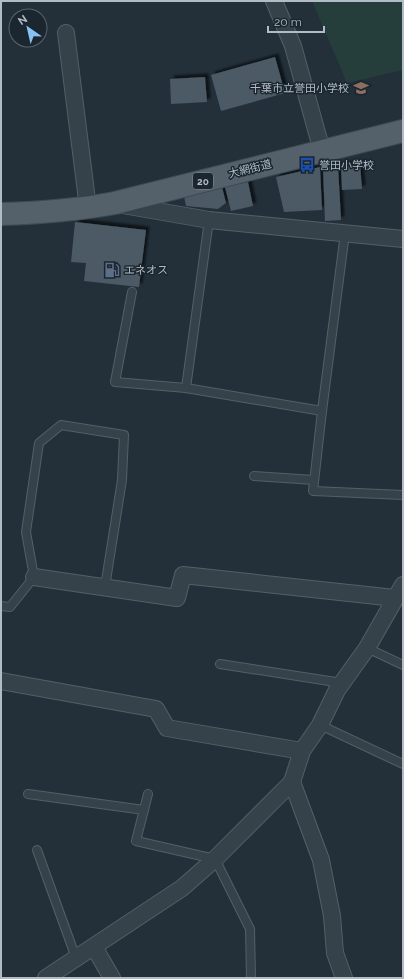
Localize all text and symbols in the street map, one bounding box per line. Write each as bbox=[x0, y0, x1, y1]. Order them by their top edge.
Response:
north arrow bbox=[8, 8, 48, 48]
scale bar bbox=[268, 8, 324, 34]
text: N bbox=[16, 12, 30, 28]
text: 20 m bbox=[274, 15, 302, 29]
school or university icon: 千葉市立誉田小学校 bbox=[352, 79, 370, 97]
place label: 千葉市立誉田小学校 bbox=[250, 82, 349, 95]
bus stop icon: 誉田小学校 bbox=[298, 156, 316, 174]
street label: 大網街道 bbox=[227, 157, 273, 181]
place label: 誉田小学校 bbox=[319, 159, 374, 172]
road number: 20 bbox=[193, 173, 213, 189]
fuel station icon: エネオス bbox=[103, 261, 121, 279]
place label: エネオス bbox=[124, 264, 168, 277]

